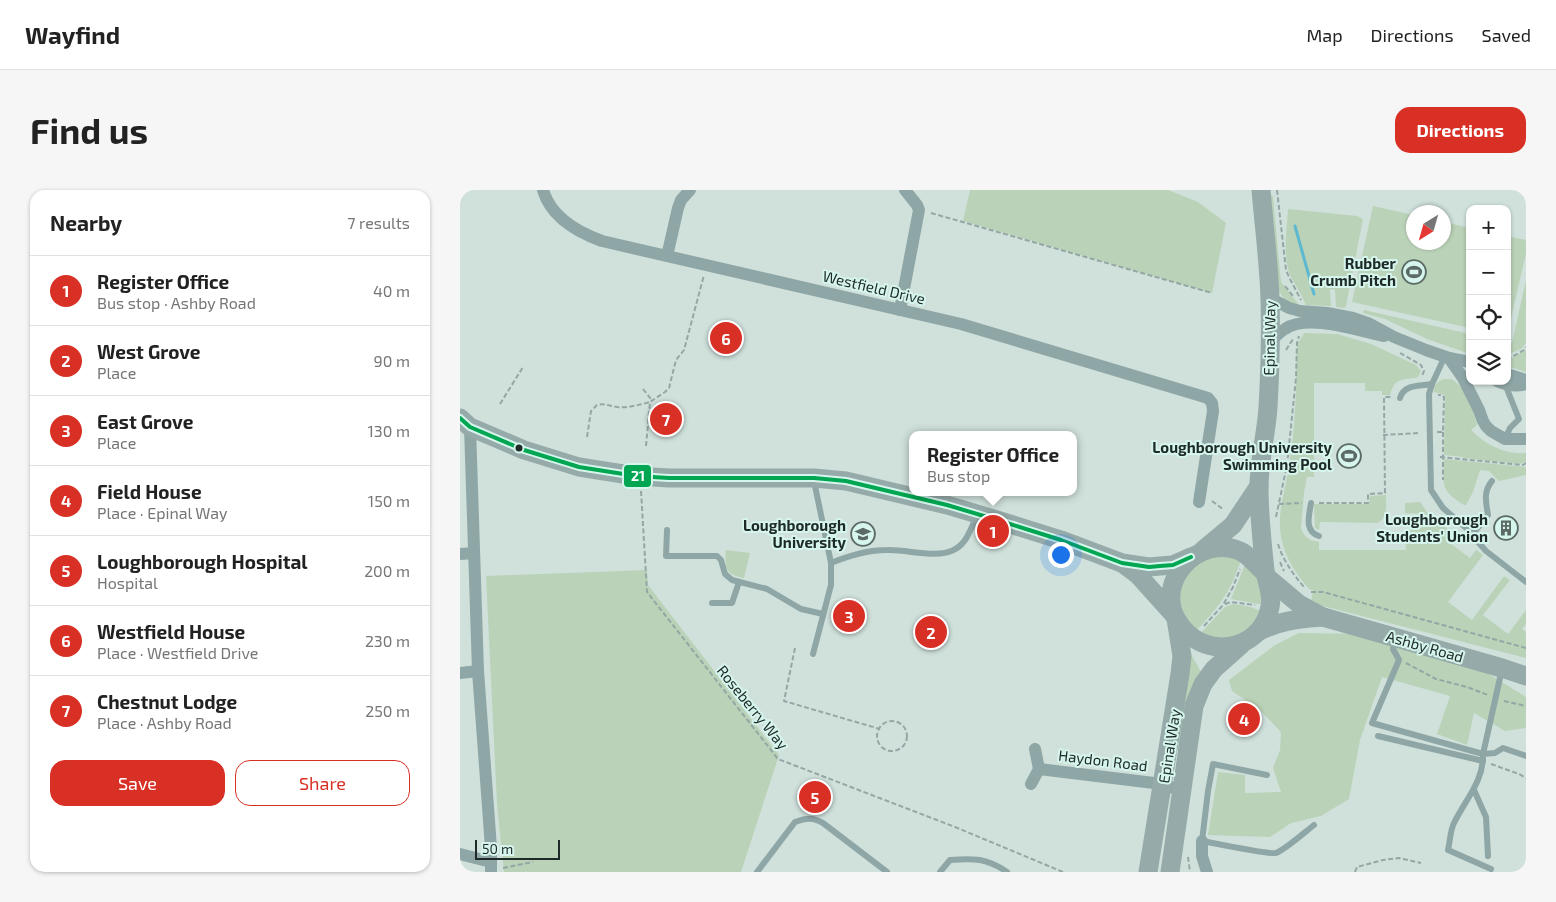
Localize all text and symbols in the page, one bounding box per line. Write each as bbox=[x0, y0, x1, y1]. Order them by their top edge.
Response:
text: Wayfind bbox=[25, 20, 120, 49]
text: Map bbox=[1306, 24, 1343, 46]
text: Directions bbox=[1371, 24, 1454, 46]
text: Saved bbox=[1482, 24, 1531, 46]
button: Directions bbox=[1395, 107, 1526, 153]
text: Find us bbox=[30, 109, 148, 151]
north arrow bbox=[1406, 205, 1451, 250]
map controls bbox=[1466, 205, 1511, 385]
button: + bbox=[1466, 205, 1511, 250]
text: Nearby bbox=[50, 210, 122, 235]
text: 7 results bbox=[347, 213, 410, 232]
button: − bbox=[1466, 250, 1511, 295]
place label: Rubber Crumb Pitch bbox=[1310, 254, 1397, 289]
sports icon: Rubber Crumb Pitch bbox=[1401, 259, 1427, 285]
street label: Westfield Drive bbox=[821, 266, 927, 308]
text: Register Office bbox=[97, 270, 229, 293]
text: 1 bbox=[63, 281, 69, 300]
text: 40 m bbox=[373, 281, 410, 300]
text: Bus stop · Ashby Road bbox=[97, 293, 256, 312]
button: locate bbox=[1466, 295, 1511, 340]
street label: Epinal Way bbox=[1259, 300, 1279, 376]
pin: 6 bbox=[710, 319, 742, 357]
text: West Grove bbox=[97, 340, 201, 363]
button: layers bbox=[1466, 340, 1511, 385]
text: 2 bbox=[61, 351, 71, 370]
text: 90 m bbox=[374, 351, 410, 370]
text: Place bbox=[97, 363, 136, 382]
pin: 7 bbox=[650, 400, 682, 438]
text: East Grove bbox=[97, 410, 193, 433]
text: 3 bbox=[61, 421, 71, 440]
text: 130 m bbox=[368, 421, 410, 440]
popup bbox=[909, 431, 1077, 496]
text: Place bbox=[97, 433, 136, 452]
place label: Loughborough University Swimming Pool bbox=[1152, 438, 1333, 473]
unlabelled marker bbox=[514, 443, 524, 453]
text: Register Office bbox=[927, 443, 1059, 466]
sports icon: Loughborough University Swimming Pool bbox=[1336, 443, 1362, 469]
line badge: 21 bbox=[623, 464, 652, 488]
text: Bus stop bbox=[927, 466, 990, 485]
text: 21 bbox=[631, 467, 645, 484]
text: Field House bbox=[97, 480, 202, 503]
text: 4 bbox=[61, 491, 71, 510]
text: 150 m bbox=[368, 491, 410, 510]
text: Place · Epinal Way bbox=[97, 503, 227, 522]
place label: Loughborough Students' Union bbox=[1376, 510, 1488, 545]
pin: 1 bbox=[977, 512, 1009, 550]
building icon: Loughborough Students' Union bbox=[1493, 515, 1519, 541]
place label: Loughborough University bbox=[743, 516, 846, 552]
school or university icon: Loughborough University bbox=[850, 521, 876, 547]
your location bbox=[1048, 542, 1074, 568]
text: Loughborough Hospital bbox=[97, 550, 308, 573]
text: 5 bbox=[62, 561, 70, 580]
text: 200 m bbox=[364, 561, 410, 580]
text: Hospital bbox=[97, 573, 158, 592]
pin: 3 bbox=[833, 597, 865, 635]
pin: 2 bbox=[915, 613, 947, 651]
text: Westfield House bbox=[97, 620, 245, 643]
street label: Ashby Road bbox=[1384, 626, 1466, 666]
text: 6 bbox=[61, 631, 71, 650]
text: 230 m bbox=[365, 631, 410, 650]
text: Place · Westfield Drive bbox=[97, 643, 258, 662]
street label: Roseberry Way bbox=[714, 661, 792, 753]
text: Chestnut Lodge bbox=[97, 690, 237, 713]
pin: 4 bbox=[1228, 700, 1260, 738]
text: 7 bbox=[62, 701, 70, 720]
text: 250 m bbox=[365, 701, 410, 720]
street label: Epinal Way bbox=[1154, 707, 1184, 785]
text: Place · Ashby Road bbox=[97, 713, 232, 732]
street label: Haydon Road bbox=[1057, 746, 1149, 774]
button: Save bbox=[50, 760, 225, 806]
button: Share bbox=[235, 760, 410, 806]
pin: 5 bbox=[799, 778, 831, 816]
scale bar bbox=[475, 837, 560, 860]
text: 50 m bbox=[482, 840, 513, 857]

